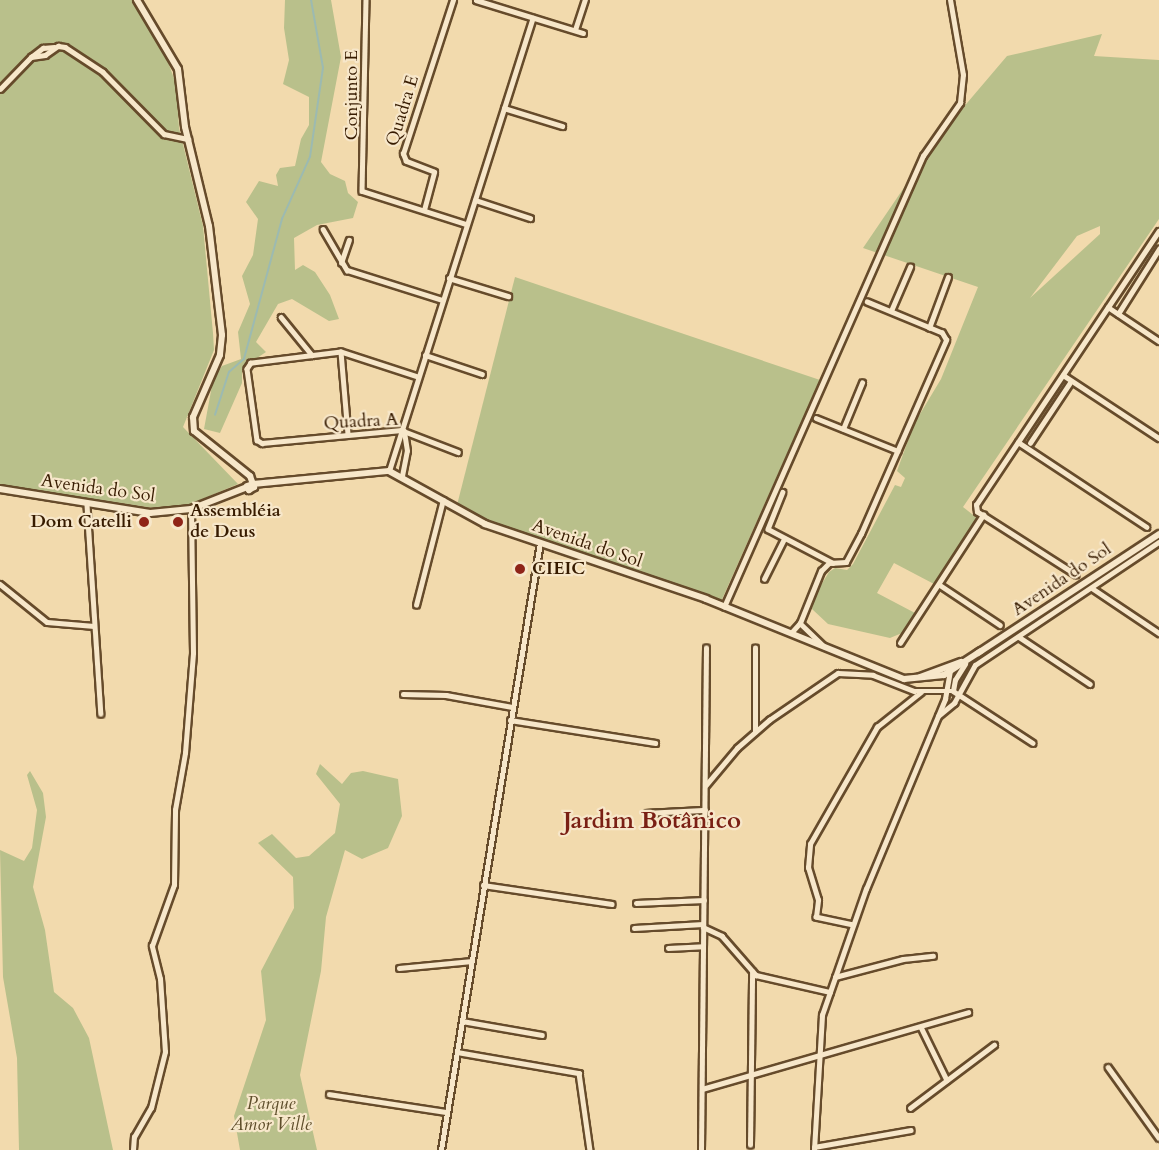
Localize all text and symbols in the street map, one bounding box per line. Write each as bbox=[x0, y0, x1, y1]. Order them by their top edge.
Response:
street label: Conjunto E bbox=[341, 50, 363, 140]
street label: Quadra E bbox=[382, 73, 424, 149]
street label: Quadra A bbox=[323, 409, 399, 435]
street label: Avenida do Sol bbox=[40, 470, 156, 508]
place label: Assembléia de Deus bbox=[190, 501, 281, 544]
place label: Dom Catelli bbox=[30, 511, 132, 533]
marker: Dom Catelli bbox=[137, 515, 151, 529]
marker: Assembléia de Deus bbox=[171, 515, 185, 529]
street label: Avenida do Sol bbox=[529, 515, 645, 573]
street label: Avenida do Sol bbox=[1008, 539, 1116, 621]
place label: CIEIC bbox=[532, 558, 585, 580]
marker: CIEIC bbox=[513, 562, 527, 576]
district label: Jardim Botânico bbox=[563, 807, 741, 835]
park label: Parque Amor Ville bbox=[230, 1094, 312, 1136]

